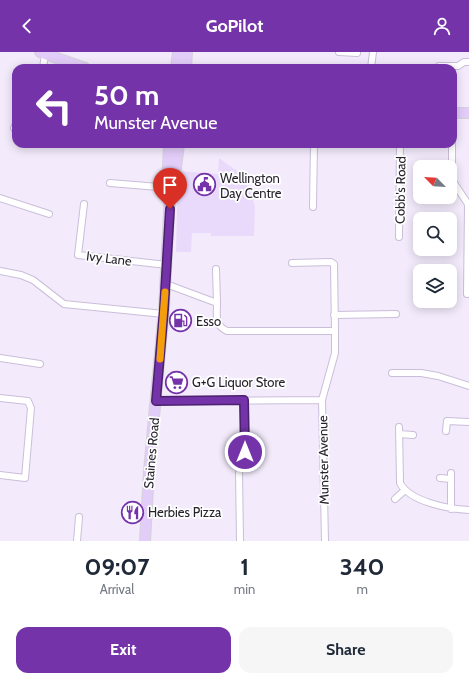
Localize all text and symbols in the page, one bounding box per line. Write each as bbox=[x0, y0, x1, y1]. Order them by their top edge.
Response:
icon: back bbox=[16, 15, 38, 37]
text: GoPilot bbox=[206, 15, 263, 37]
icon: person bbox=[431, 15, 453, 37]
text: 50 m bbox=[94, 78, 159, 112]
icon: left bbox=[28, 80, 80, 132]
text: Munster Avenue bbox=[94, 112, 217, 134]
street label: Cobb's Road bbox=[391, 156, 409, 224]
north arrow bbox=[413, 160, 457, 204]
map controls bbox=[413, 160, 457, 308]
pin bbox=[153, 168, 187, 209]
place label: Wellington Day Centre bbox=[220, 170, 282, 201]
public building icon: Wellington Day Centre bbox=[192, 172, 218, 198]
icon: arrive bbox=[159, 174, 181, 196]
button: search bbox=[413, 212, 457, 256]
street label: Ivy Lane bbox=[85, 247, 133, 269]
button: layers bbox=[413, 264, 457, 308]
fuel station icon: Esso bbox=[168, 308, 194, 334]
place label: Esso bbox=[196, 313, 221, 329]
supermarket icon: G+G Liquor Store bbox=[163, 369, 189, 395]
place label: G+G Liquor Store bbox=[192, 374, 285, 390]
street label: Munster Avenue bbox=[314, 415, 332, 505]
street label: Staines Road bbox=[140, 417, 162, 489]
position arrow bbox=[224, 431, 266, 473]
restaurant icon: Herbies Pizza bbox=[120, 499, 146, 525]
place label: Herbies Pizza bbox=[148, 504, 222, 520]
text: 09:07 bbox=[84, 552, 149, 581]
text: 1 bbox=[240, 552, 249, 581]
text: 340 bbox=[340, 552, 385, 581]
text: Arrival bbox=[100, 581, 134, 597]
text: min bbox=[234, 581, 255, 597]
text: m bbox=[356, 581, 368, 597]
button: Exit bbox=[16, 627, 231, 673]
button: Share bbox=[239, 627, 453, 673]

